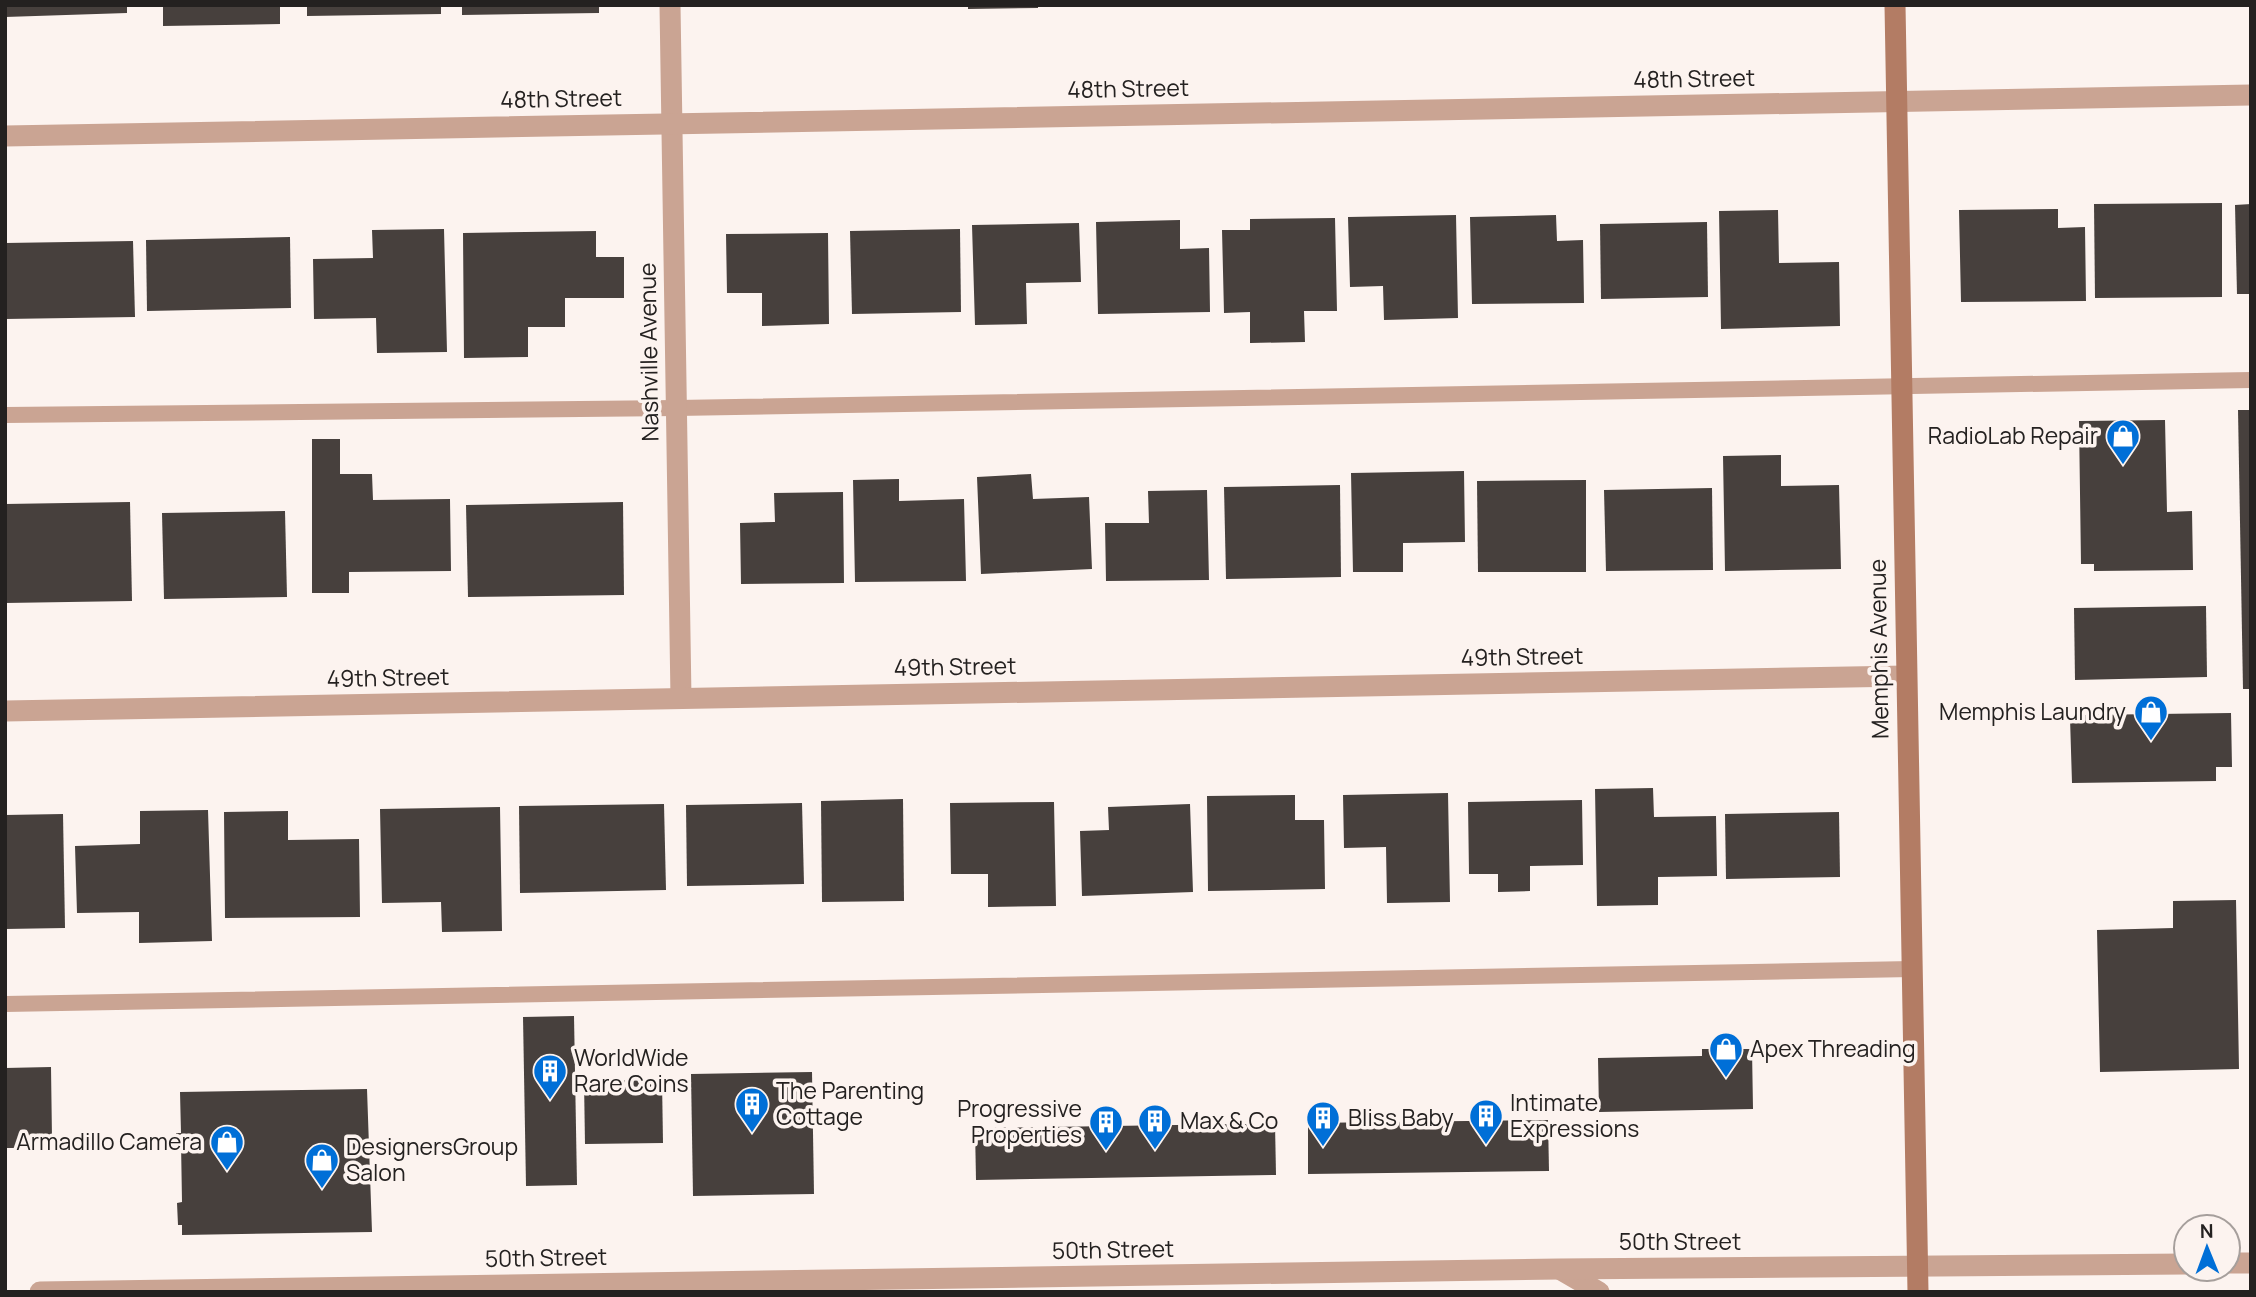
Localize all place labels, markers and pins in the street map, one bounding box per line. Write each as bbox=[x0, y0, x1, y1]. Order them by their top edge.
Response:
shop icon: RadioLab Repair bbox=[2104, 417, 2142, 466]
place label: RadioLab Repair bbox=[1928, 419, 2098, 451]
shop icon: Memphis Laundry bbox=[2132, 693, 2170, 742]
place label: Memphis Laundry bbox=[1939, 695, 2126, 727]
shop icon: Apex Threading bbox=[1707, 1030, 1745, 1079]
place label: Apex Threading bbox=[1750, 1032, 1916, 1064]
place label: WorldWide Rare Coins bbox=[574, 1041, 689, 1099]
building icon: WorldWide Rare Coins bbox=[531, 1052, 569, 1101]
place label: The Parenting Cottage bbox=[776, 1074, 924, 1132]
building icon: The Parenting Cottage bbox=[733, 1085, 771, 1134]
place label: Intimate Expressions bbox=[1510, 1086, 1639, 1144]
place label: Progressive Properties bbox=[957, 1092, 1082, 1150]
building icon: Intimate Expressions bbox=[1467, 1097, 1505, 1146]
building icon: Bliss Baby bbox=[1304, 1099, 1342, 1148]
place label: Bliss Baby bbox=[1348, 1101, 1454, 1133]
building icon: Max & Co bbox=[1136, 1102, 1174, 1151]
building icon: Progressive Properties bbox=[1087, 1103, 1125, 1152]
place label: Max & Co bbox=[1180, 1104, 1278, 1136]
shop icon: Armadillo Camera bbox=[208, 1123, 246, 1172]
place label: Armadillo Camera bbox=[16, 1125, 202, 1157]
place label: DesignersGroup Salon bbox=[346, 1130, 518, 1188]
shop icon: DesignersGroup Salon bbox=[303, 1141, 341, 1190]

